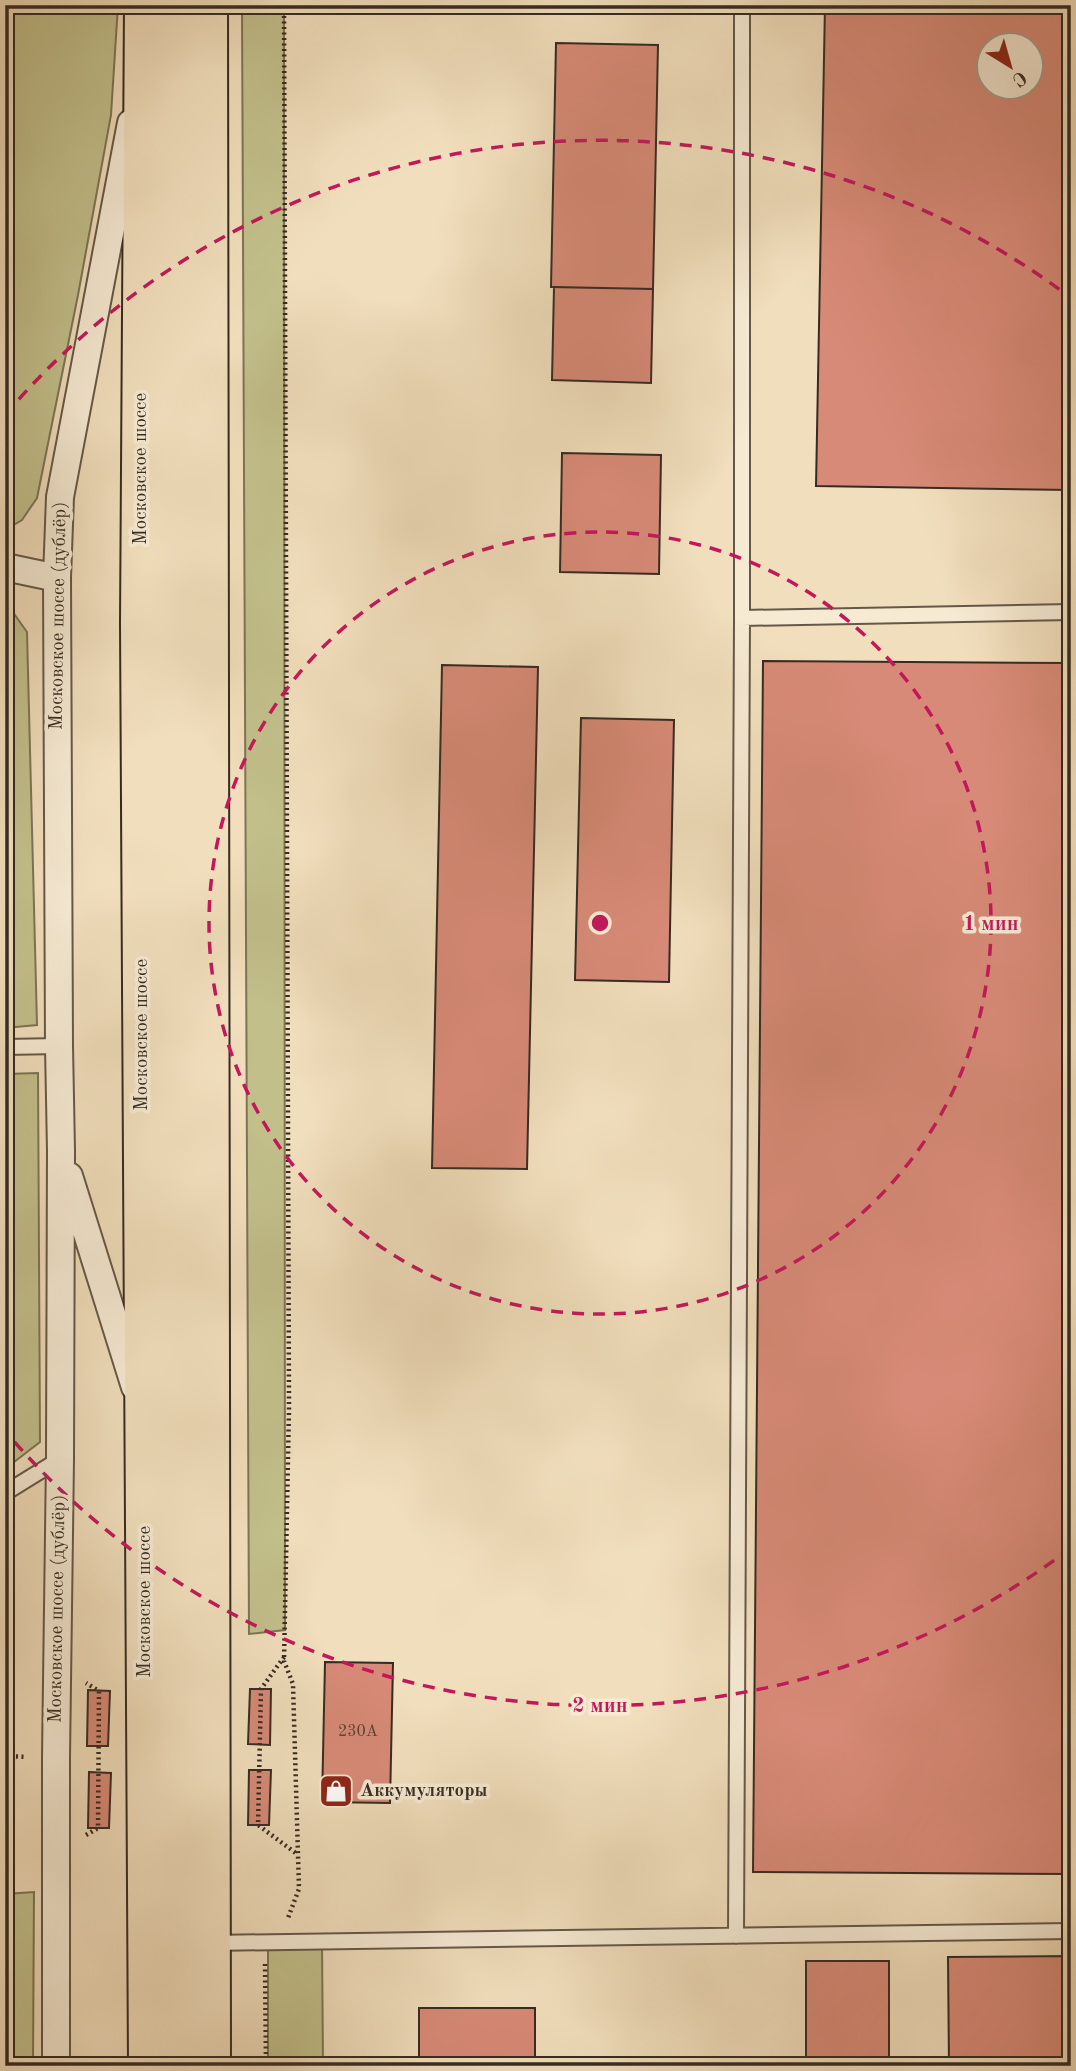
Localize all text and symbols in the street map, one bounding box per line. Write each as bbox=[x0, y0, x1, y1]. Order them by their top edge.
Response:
north arrow bbox=[974, 32, 1044, 102]
text: С bbox=[1008, 66, 1029, 89]
street label: Московское шоссе bbox=[132, 393, 151, 545]
street label: Московское шоссе (дублёр) bbox=[47, 502, 70, 730]
centre of rings bbox=[588, 911, 612, 935]
text: 1 мин bbox=[963, 914, 1019, 935]
street label: Московское шоссе bbox=[133, 959, 152, 1111]
street label: Московское шоссе (дублёр) bbox=[46, 1495, 69, 1723]
street label: Московское шоссе bbox=[136, 1526, 155, 1678]
text: 2 мин bbox=[572, 1696, 628, 1717]
house number: 230A bbox=[338, 1724, 378, 1740]
shop icon: Аккумуляторы bbox=[317, 1772, 355, 1810]
place label: Аккумуляторы bbox=[360, 1782, 488, 1801]

